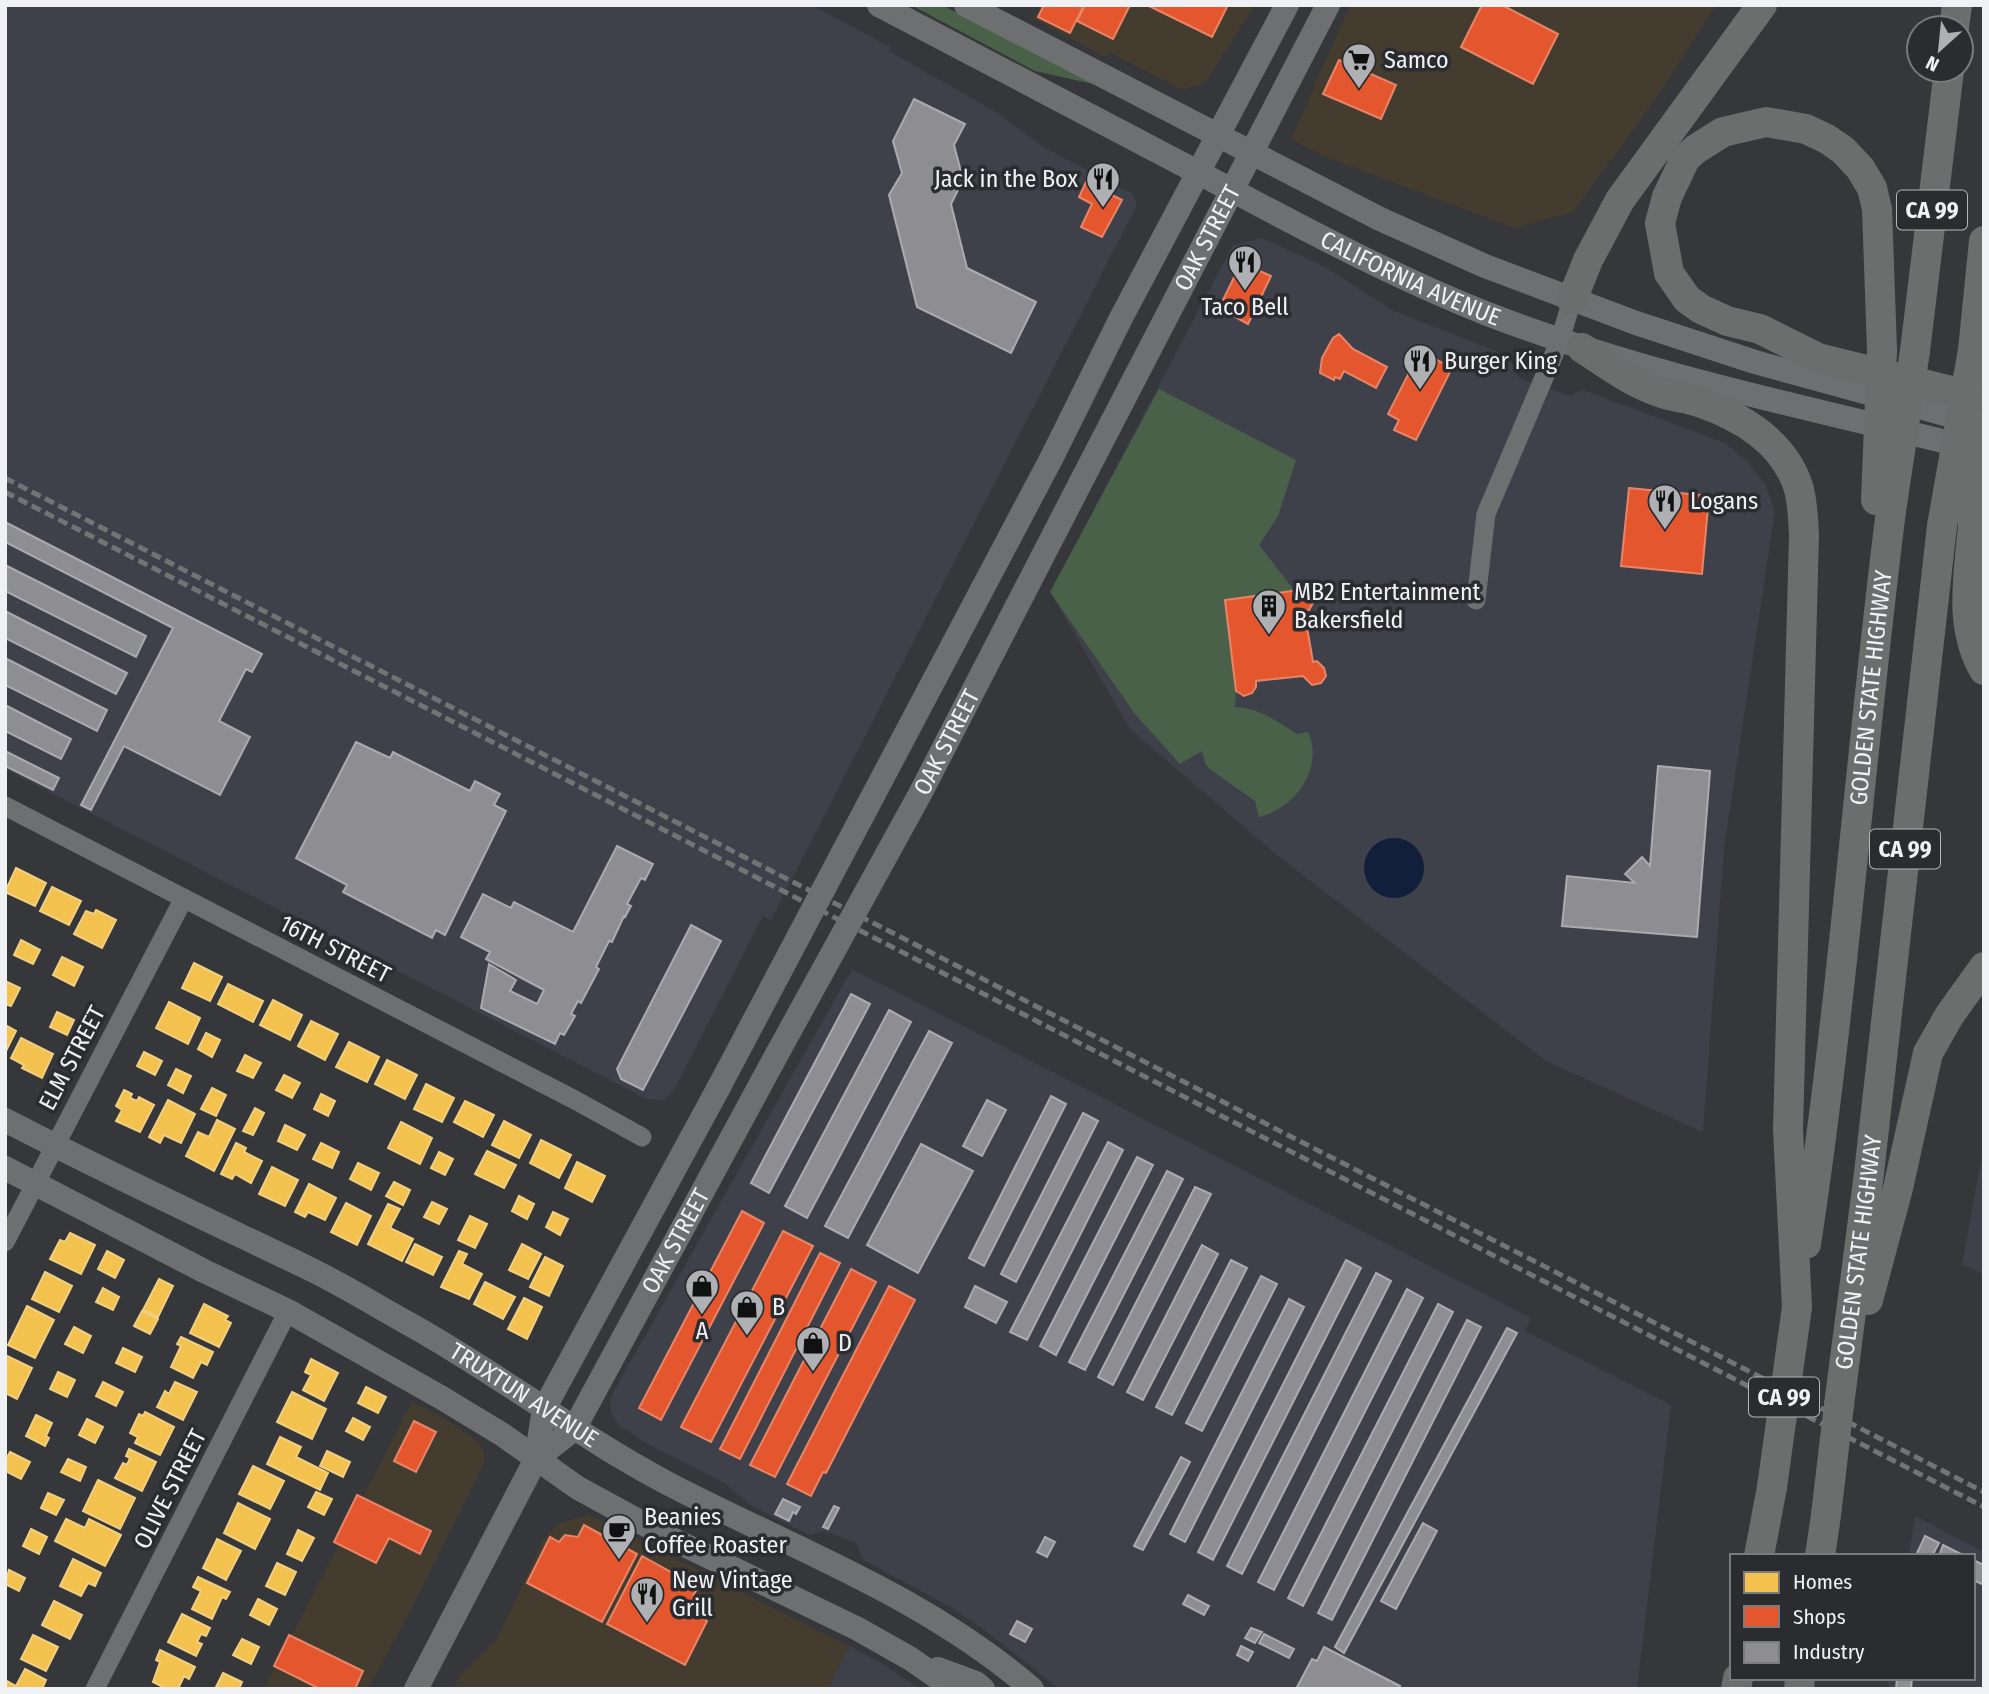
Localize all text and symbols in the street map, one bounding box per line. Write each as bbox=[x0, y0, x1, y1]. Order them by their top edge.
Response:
north arrow bbox=[1905, 14, 1975, 84]
supermarket icon: Samco bbox=[1340, 41, 1378, 90]
place label: Samco bbox=[1384, 46, 1449, 74]
text: N bbox=[1922, 51, 1943, 77]
restaurant icon: Jack in the Box bbox=[1084, 160, 1122, 209]
place label: Jack in the Box bbox=[934, 165, 1078, 193]
street label: OAK STREET bbox=[1168, 181, 1246, 296]
road number: CA 99 bbox=[1897, 190, 1967, 230]
street label: CALIFORNIA AVENUE bbox=[1316, 225, 1504, 332]
restaurant icon: Taco Bell bbox=[1226, 243, 1264, 292]
place label: Taco Bell bbox=[1201, 293, 1289, 321]
restaurant icon: Burger King bbox=[1401, 342, 1439, 391]
place label: Burger King bbox=[1444, 347, 1558, 375]
restaurant icon: Logans bbox=[1646, 482, 1684, 531]
place label: Logans bbox=[1690, 487, 1758, 515]
street label: GOLDEN STATE HIGHWAY bbox=[1844, 569, 1898, 807]
place label: MB2 Entertainment Bakersfield bbox=[1294, 578, 1481, 634]
building icon: MB2 Entertainment Bakersfield bbox=[1250, 587, 1288, 636]
street label: OAK STREET bbox=[908, 685, 986, 800]
road number: CA 99 bbox=[1870, 830, 1940, 869]
street label: 16TH STREET bbox=[275, 909, 395, 989]
street label: ELM STREET bbox=[33, 1001, 111, 1115]
street label: GOLDEN STATE HIGHWAY bbox=[1830, 1133, 1887, 1371]
street label: OAK STREET bbox=[636, 1184, 715, 1298]
shop icon: A bbox=[683, 1267, 721, 1316]
shop icon: B bbox=[728, 1288, 766, 1337]
place label: B bbox=[772, 1293, 785, 1321]
place label: A bbox=[696, 1317, 709, 1345]
shop icon: D bbox=[794, 1324, 832, 1373]
place label: D bbox=[838, 1329, 852, 1357]
street label: TRUXTUN AVENUE bbox=[445, 1337, 603, 1453]
road number: CA 99 bbox=[1749, 1378, 1819, 1416]
street label: OLIVE STREET bbox=[128, 1425, 212, 1553]
place label: Beanies Coffee Roaster bbox=[644, 1503, 787, 1559]
cafe icon: Beanies Coffee Roaster bbox=[600, 1512, 638, 1561]
legend bbox=[1730, 1554, 1975, 1680]
place label: New Vintage Grill bbox=[672, 1566, 793, 1622]
text: Homes bbox=[1793, 1569, 1852, 1595]
restaurant icon: New Vintage Grill bbox=[628, 1575, 666, 1624]
text: Shops bbox=[1793, 1604, 1846, 1630]
text: Industry bbox=[1793, 1639, 1865, 1665]

